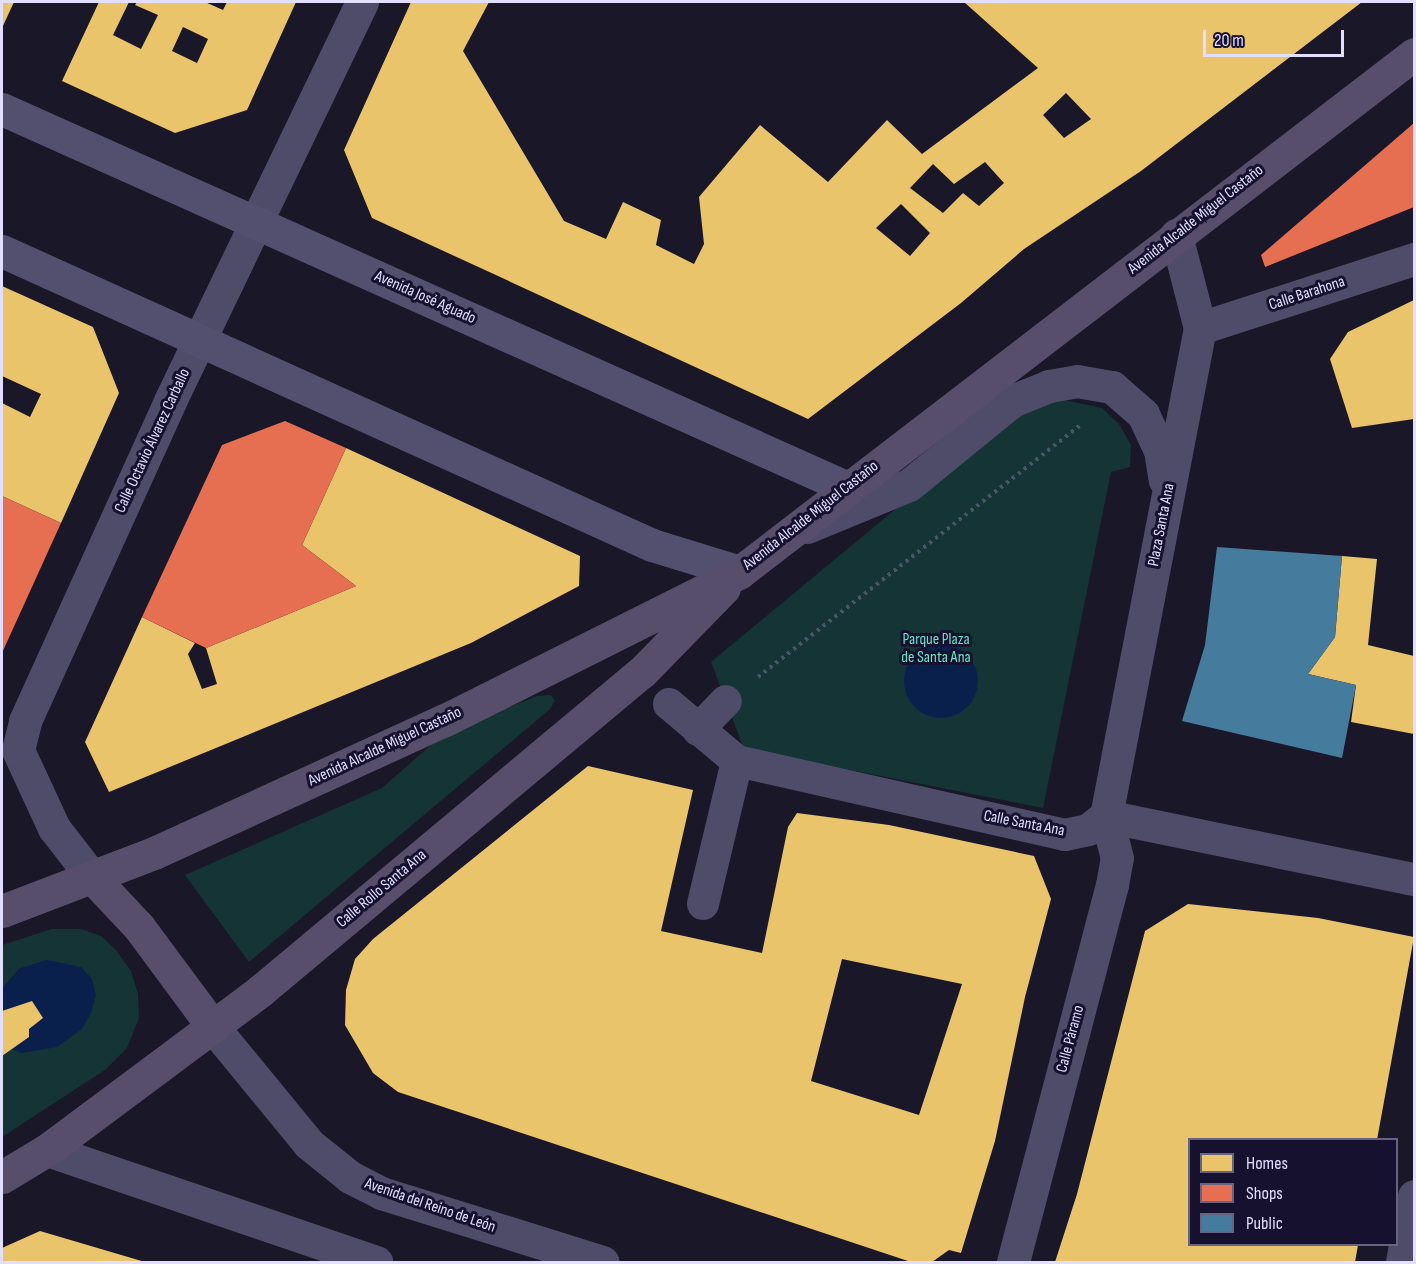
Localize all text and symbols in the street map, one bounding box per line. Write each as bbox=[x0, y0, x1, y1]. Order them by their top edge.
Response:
scale bar bbox=[1206, 18, 1347, 56]
text: 20 m bbox=[1214, 30, 1244, 51]
street label: Avenida Alcalde Miguel Castaño bbox=[1124, 161, 1268, 279]
street label: Avenida José Aguado bbox=[371, 267, 479, 329]
street label: Calle Barahona bbox=[1267, 273, 1347, 315]
street label: Calle Octavio Álvarez Carballo bbox=[111, 366, 195, 516]
street label: Avenida Alcalde Miguel Castaño bbox=[739, 457, 883, 575]
street label: Plaza Santa Ana bbox=[1145, 482, 1179, 568]
park label: Parque Plaza de Santa Ana bbox=[901, 630, 971, 668]
street label: Avenida Alcalde Miguel Castaño bbox=[305, 703, 465, 791]
street label: Calle Santa Ana bbox=[982, 807, 1066, 841]
street label: Calle Rollo Santa Ana bbox=[333, 846, 431, 932]
street label: Calle Páramo bbox=[1053, 1003, 1089, 1075]
legend bbox=[1188, 1138, 1398, 1246]
text: Homes bbox=[1246, 1153, 1288, 1174]
street label: Avenida del Reino de León bbox=[362, 1175, 498, 1237]
text: Shops bbox=[1246, 1183, 1283, 1204]
text: Public bbox=[1246, 1213, 1283, 1234]

